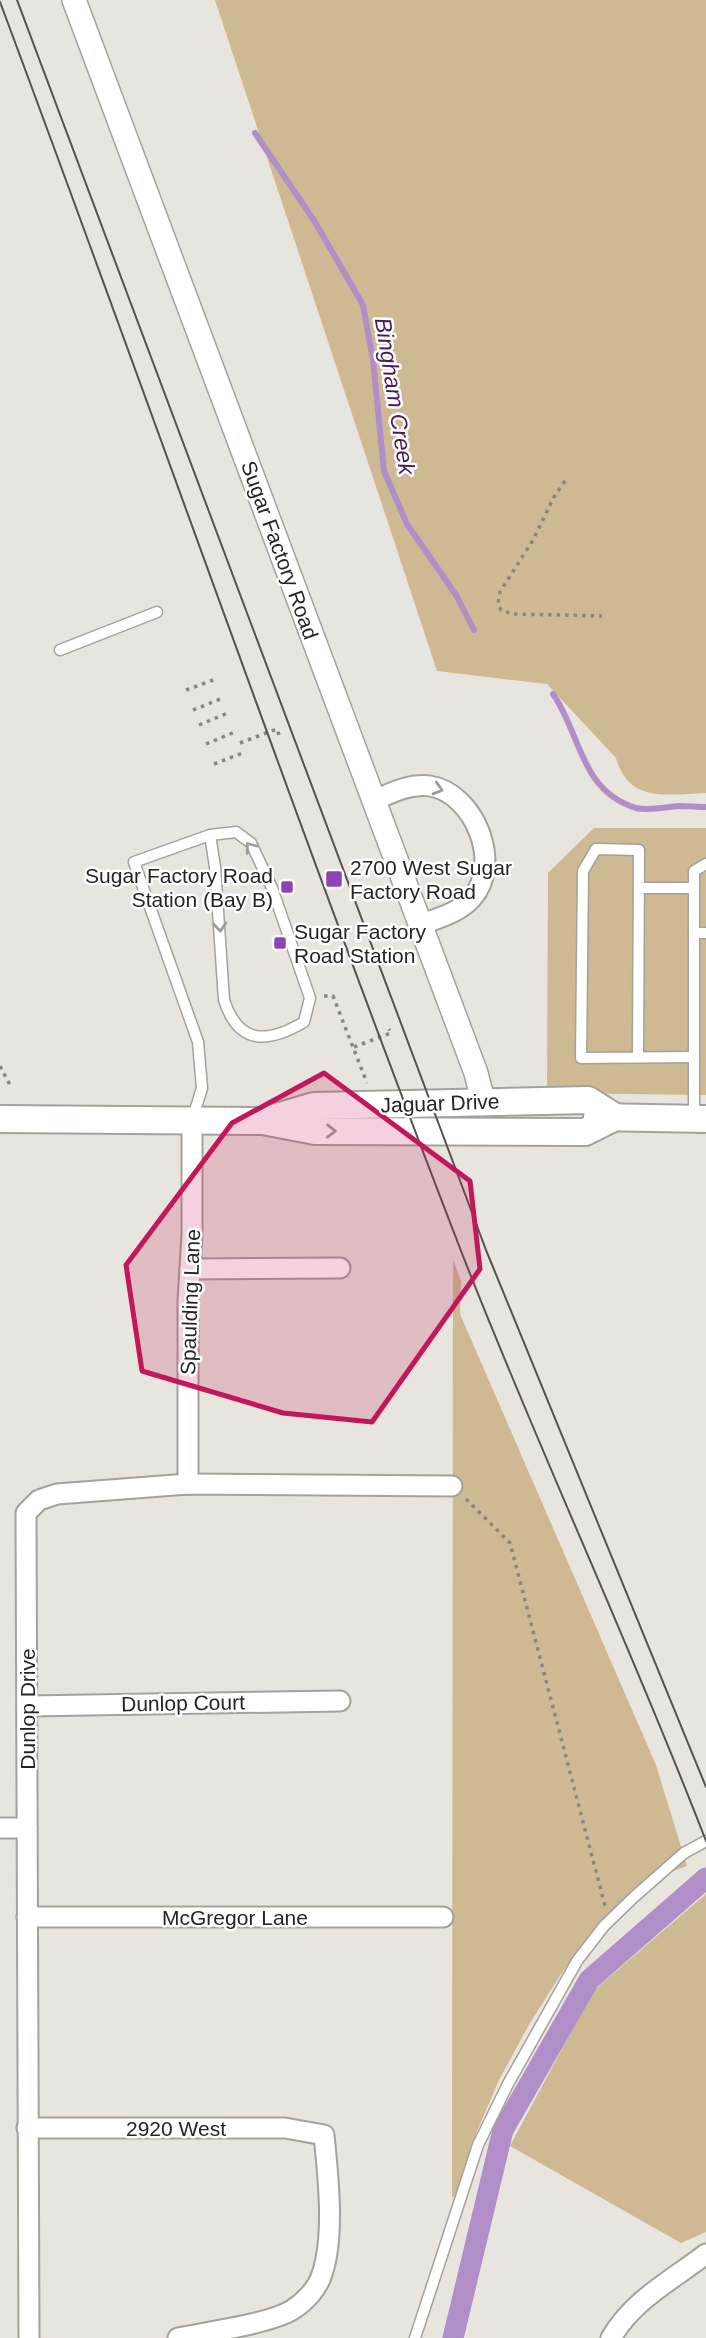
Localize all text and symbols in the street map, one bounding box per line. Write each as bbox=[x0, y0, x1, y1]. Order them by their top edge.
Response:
water label: Bingham Creek bbox=[370, 316, 420, 478]
street label: Sugar Factory Road bbox=[237, 458, 323, 642]
one-way arrow bbox=[432, 780, 444, 795]
one-way arrow bbox=[246, 842, 258, 854]
place label: 2700 West Sugar Factory Road bbox=[350, 856, 512, 903]
place label: Sugar Factory Road Station (Bay B) bbox=[85, 864, 273, 911]
marker: 2700 West Sugar Factory Road bbox=[324, 869, 344, 889]
marker: Sugar Factory Road Station (Bay B) bbox=[279, 879, 295, 895]
place label: Sugar Factory Road Station bbox=[294, 920, 426, 967]
one-way arrow bbox=[212, 922, 227, 933]
marker: Sugar Factory Road Station bbox=[272, 935, 288, 951]
street label: Jaguar Drive bbox=[380, 1089, 500, 1117]
one-way arrow bbox=[326, 1123, 336, 1139]
street label: Spaulding Lane bbox=[176, 1229, 204, 1375]
street label: Dunlop Drive bbox=[16, 1648, 39, 1770]
street label: Dunlop Court bbox=[121, 1690, 245, 1716]
street label: McGregor Lane bbox=[162, 1906, 308, 1929]
street label: 2920 West bbox=[126, 2117, 226, 2140]

